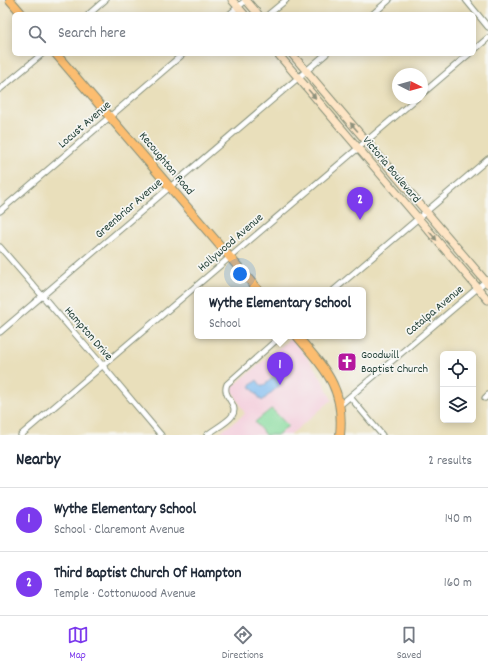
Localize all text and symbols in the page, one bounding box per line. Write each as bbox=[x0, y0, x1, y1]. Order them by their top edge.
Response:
search box bbox=[12, 12, 476, 56]
icon: search bbox=[26, 23, 48, 45]
text: Search here bbox=[58, 23, 126, 45]
north arrow bbox=[392, 68, 428, 104]
one-way arrow bbox=[307, 90, 316, 99]
street label: Locust Avenue bbox=[55, 97, 115, 153]
one-way arrow bbox=[349, 121, 358, 132]
street label: Kecoughtan Road bbox=[135, 129, 197, 199]
street label: Victoria Boulevard bbox=[358, 133, 424, 207]
street label: Greenbriar Avenue bbox=[92, 175, 166, 243]
pin: 2 bbox=[347, 187, 373, 220]
street label: Hollywood Avenue bbox=[195, 210, 267, 276]
one-way arrow bbox=[428, 231, 437, 240]
your location bbox=[230, 264, 250, 284]
street label: Catalpa Avenue bbox=[402, 282, 468, 340]
popup bbox=[194, 287, 366, 339]
text: Wythe Elementary School bbox=[209, 293, 351, 315]
street label: Hampton Drive bbox=[60, 303, 116, 365]
text: School bbox=[209, 315, 241, 334]
place label: Goodwill Baptist Church bbox=[361, 347, 428, 378]
church icon: Goodwill Baptist Church bbox=[336, 351, 358, 373]
map controls bbox=[440, 351, 476, 423]
button: locate bbox=[440, 351, 476, 387]
pin: 1 bbox=[267, 352, 293, 385]
button: layers bbox=[440, 387, 476, 423]
text: Nearby bbox=[16, 449, 60, 473]
text: 2 results bbox=[428, 452, 472, 471]
text: Wythe Elementary School bbox=[54, 499, 196, 521]
text: 1 bbox=[28, 510, 30, 529]
text: 140 m bbox=[445, 510, 472, 529]
text: School · Claremont Avenue bbox=[54, 521, 185, 540]
text: Third Baptist Church Of Hampton bbox=[54, 563, 241, 585]
text: 2 bbox=[26, 574, 32, 593]
text: 160 m bbox=[444, 574, 472, 593]
text: Temple · Cottonwood Avenue bbox=[54, 585, 196, 604]
tab: Map bbox=[67, 624, 89, 664]
tab: Directions bbox=[222, 624, 264, 664]
tab: Saved bbox=[397, 624, 421, 664]

